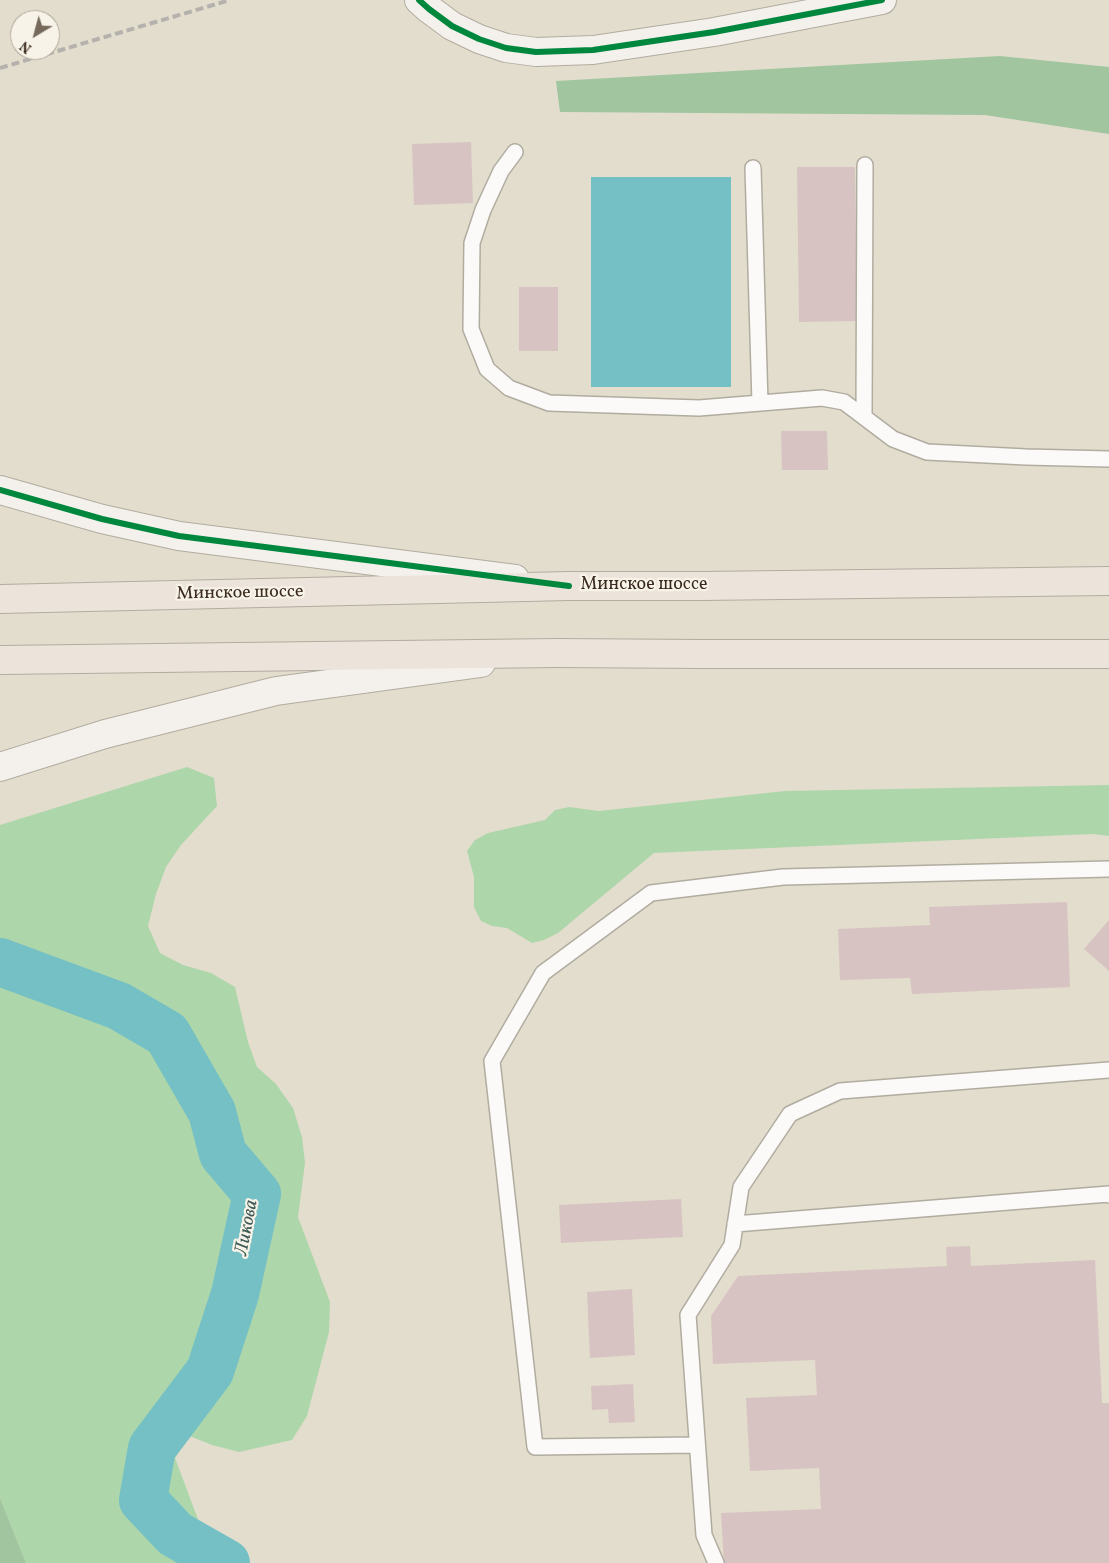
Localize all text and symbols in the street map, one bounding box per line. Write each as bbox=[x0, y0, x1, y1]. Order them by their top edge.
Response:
north arrow bbox=[10, 10, 60, 60]
text: N bbox=[17, 36, 36, 57]
street label: Минское шоссе bbox=[581, 575, 707, 597]
street label: Минское шоссе bbox=[176, 582, 304, 606]
water label: Ликова bbox=[231, 1198, 265, 1258]

